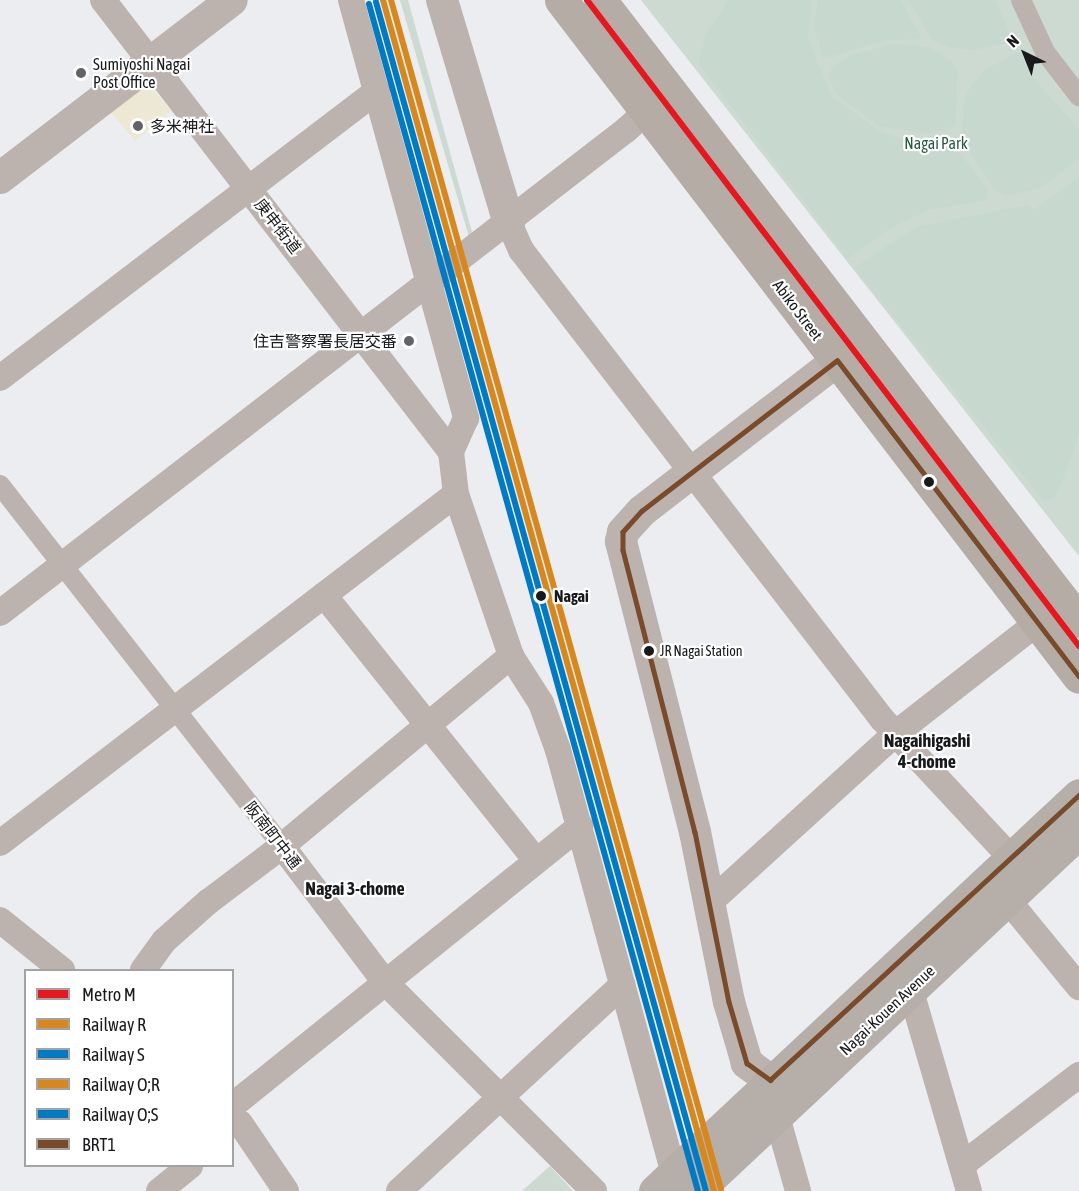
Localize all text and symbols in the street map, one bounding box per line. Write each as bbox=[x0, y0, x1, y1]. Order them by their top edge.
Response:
north arrow bbox=[995, 24, 1055, 84]
text: N bbox=[1003, 31, 1022, 51]
place label: Sumiyoshi Nagai Post Office bbox=[93, 54, 190, 92]
marker: Sumiyoshi Nagai Post Office bbox=[74, 66, 88, 80]
place label: 多米神社 bbox=[150, 116, 214, 136]
marker: 多米神社 bbox=[131, 119, 145, 133]
park label: Nagai Park bbox=[904, 133, 968, 153]
street label: 庚申街道 bbox=[251, 195, 305, 257]
street label: Abiko Street bbox=[769, 276, 827, 344]
place label: 住吉警察署長居交番 bbox=[253, 331, 397, 351]
marker: 住吉警察署長居交番 bbox=[402, 334, 416, 348]
unlabelled marker bbox=[923, 476, 935, 488]
place label: Nagai bbox=[554, 586, 589, 606]
marker: Nagai bbox=[532, 587, 550, 605]
place label: JR Nagai Station bbox=[660, 643, 743, 659]
marker: JR Nagai Station bbox=[643, 645, 655, 657]
district label: Nagaihigashi 4-chome bbox=[884, 731, 970, 774]
street label: 阪南町中通 bbox=[241, 798, 305, 872]
district label: Nagai 3-chome bbox=[305, 878, 405, 900]
street label: Nagai-Kouen Avenue bbox=[836, 961, 938, 1059]
legend bbox=[24, 969, 234, 1167]
text: Metro M bbox=[82, 984, 136, 1005]
text: Railway R bbox=[82, 1014, 146, 1035]
text: Railway S bbox=[82, 1044, 144, 1065]
text: Railway O;R bbox=[82, 1074, 160, 1095]
text: Railway O;S bbox=[82, 1104, 158, 1125]
text: BRT1 bbox=[82, 1134, 116, 1155]

